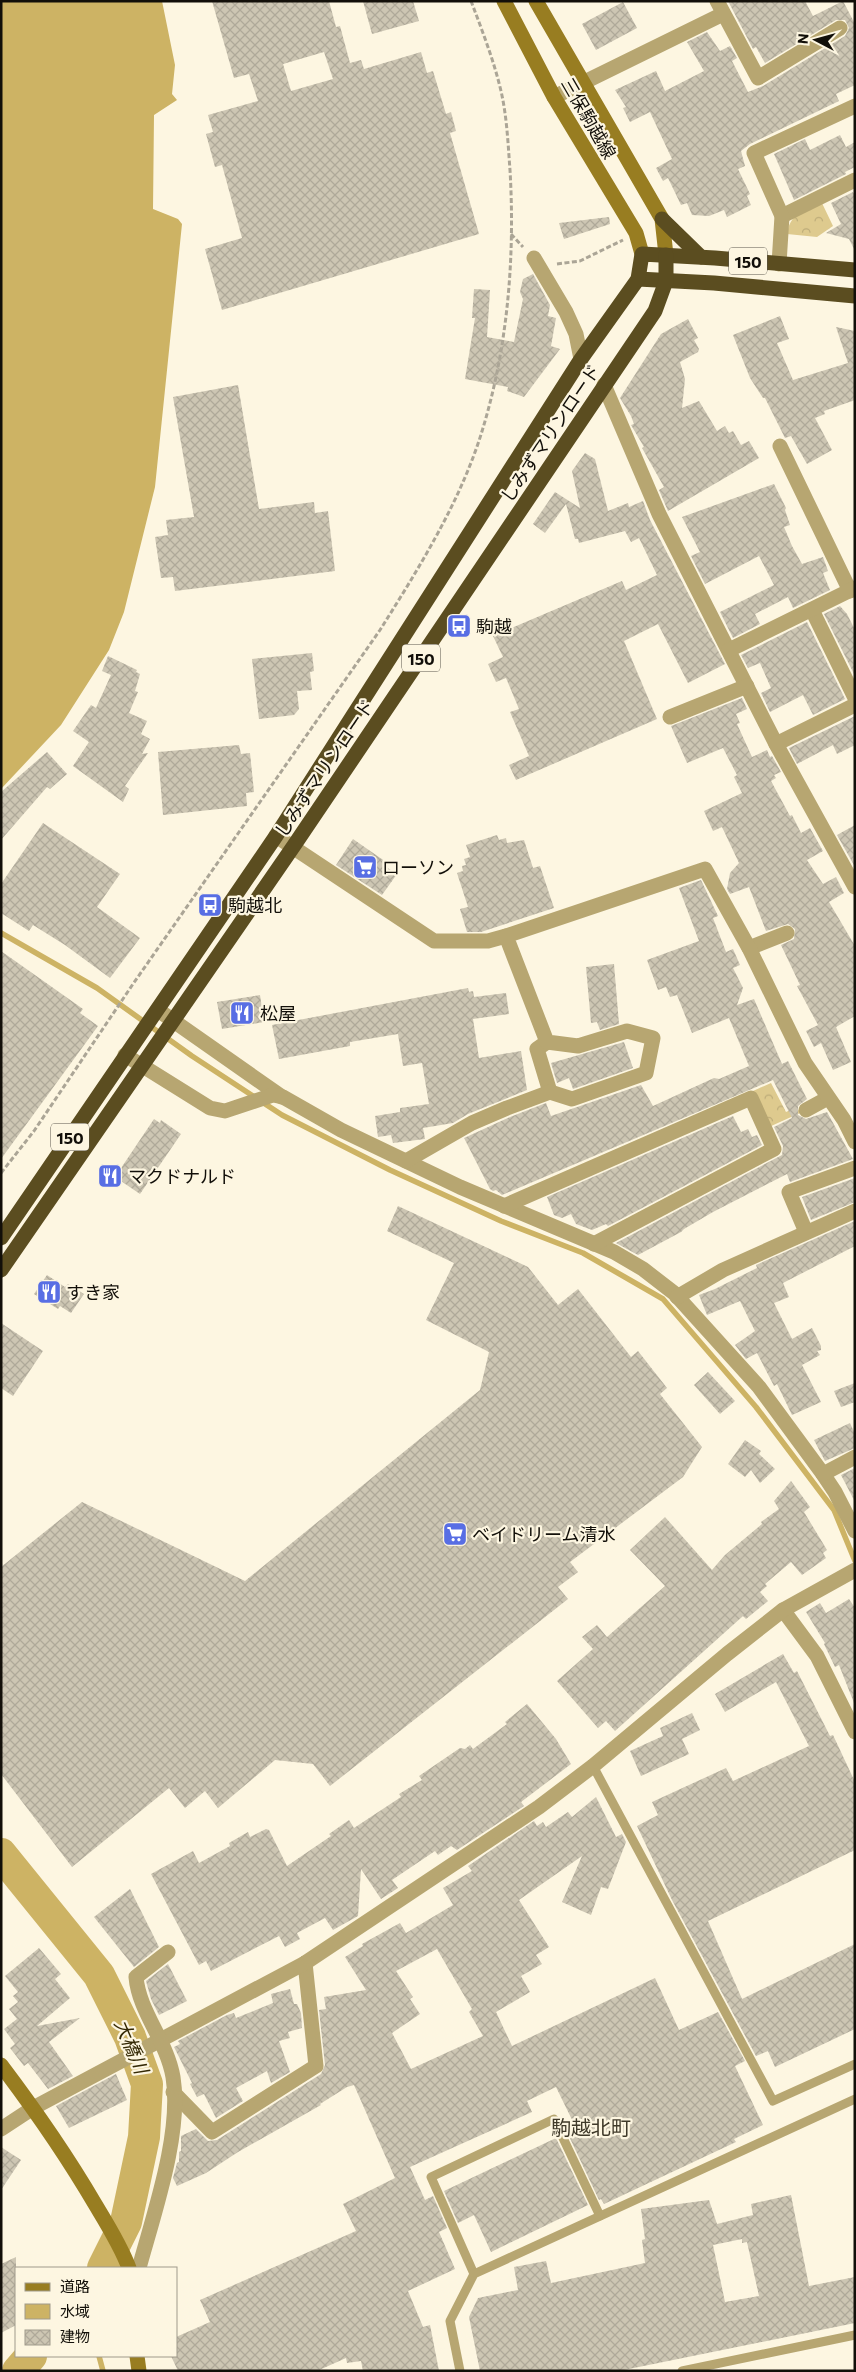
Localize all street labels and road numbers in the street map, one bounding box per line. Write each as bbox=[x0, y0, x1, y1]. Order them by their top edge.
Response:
street label: 三保駒越線 bbox=[557, 74, 621, 162]
road number: 150 bbox=[729, 248, 767, 274]
street label: しみずマリンロード bbox=[496, 360, 604, 506]
road number: 150 bbox=[402, 644, 440, 671]
street label: しみずマリンロード bbox=[270, 695, 378, 841]
road number: 150 bbox=[51, 1124, 89, 1150]

